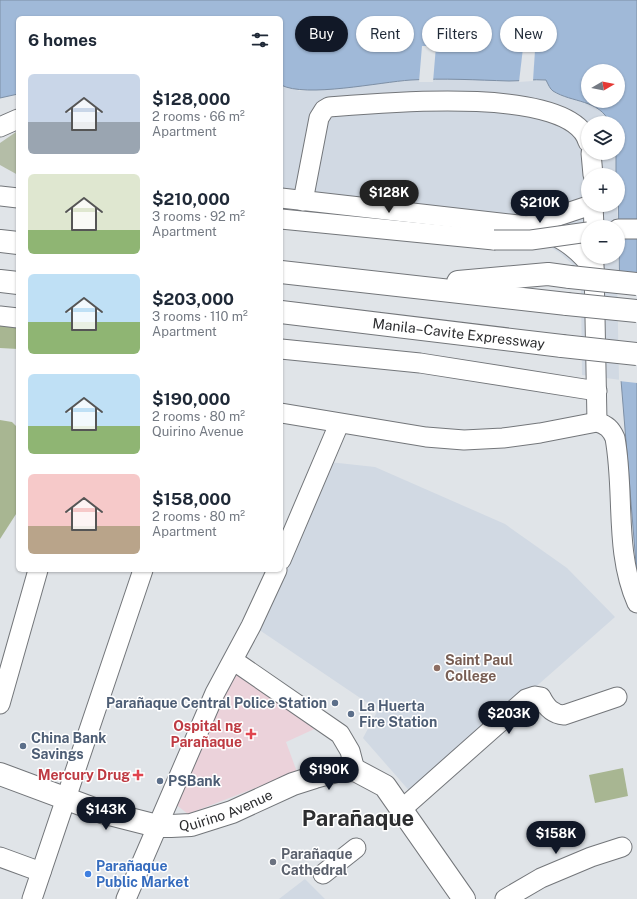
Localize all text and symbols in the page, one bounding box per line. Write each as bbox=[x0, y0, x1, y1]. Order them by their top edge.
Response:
chip: Buy bbox=[295, 16, 348, 52]
chip: Rent bbox=[356, 16, 414, 52]
chip: Filters bbox=[422, 16, 492, 52]
chip: New bbox=[500, 16, 557, 52]
icon: filters bbox=[249, 29, 271, 51]
text: 6 homes bbox=[28, 30, 97, 50]
north arrow bbox=[581, 64, 625, 108]
map controls bbox=[581, 64, 625, 264]
text: $128,000 bbox=[152, 89, 231, 109]
icon: home bbox=[60, 90, 108, 138]
text: 2 rooms · 66 m² bbox=[152, 109, 245, 124]
button: layers bbox=[581, 116, 625, 160]
text: Apartment bbox=[152, 124, 217, 139]
button: + bbox=[581, 168, 625, 212]
pin: $128K bbox=[361, 180, 417, 214]
text: $128K bbox=[369, 185, 409, 200]
text: $210,000 bbox=[152, 189, 230, 209]
icon: home bbox=[60, 190, 108, 238]
pin: $210K bbox=[512, 190, 568, 224]
text: $210K bbox=[520, 195, 560, 210]
text: 3 rooms · 92 m² bbox=[152, 209, 245, 224]
button: − bbox=[581, 220, 625, 264]
text: Apartment bbox=[152, 224, 217, 239]
text: $203,000 bbox=[152, 289, 234, 309]
icon: home bbox=[60, 290, 108, 338]
text: 3 rooms · 110 m² bbox=[152, 309, 248, 324]
street label: Manila–Cavite Expressway bbox=[372, 315, 546, 352]
text: Apartment bbox=[152, 324, 217, 339]
text: $190,000 bbox=[152, 389, 230, 409]
icon: home bbox=[60, 390, 108, 438]
text: 2 rooms · 80 m² bbox=[152, 409, 245, 424]
text: Quirino Avenue bbox=[152, 424, 244, 439]
text: $158,000 bbox=[152, 489, 231, 509]
icon: home bbox=[60, 490, 108, 538]
text: 2 rooms · 80 m² bbox=[152, 509, 245, 524]
text: Apartment bbox=[152, 524, 217, 539]
place label: Saint Paul College bbox=[445, 652, 514, 684]
marker: Saint Paul College bbox=[432, 663, 442, 673]
place label: Parañaque Central Police Station bbox=[106, 695, 327, 711]
marker: Parañaque Central Police Station bbox=[330, 698, 340, 708]
place label: La Huerta Fire Station bbox=[359, 698, 437, 730]
pin: $203K bbox=[481, 701, 537, 735]
text: $203K bbox=[487, 706, 531, 721]
marker: La Huerta Fire Station bbox=[346, 709, 356, 719]
place label: Ospital ng Parañaque bbox=[171, 718, 242, 750]
marker: Ospital ng Parañaque bbox=[245, 728, 257, 740]
place label: China Bank Savings bbox=[31, 730, 106, 762]
marker: China Bank Savings bbox=[18, 741, 28, 751]
pin: $190K bbox=[301, 757, 357, 791]
text: $190K bbox=[309, 762, 349, 777]
place label: Mercury Drug bbox=[38, 767, 130, 783]
marker: Mercury Drug bbox=[133, 770, 143, 780]
place label: PSBank bbox=[168, 773, 221, 789]
marker: PSBank bbox=[155, 776, 165, 786]
street label: Quirino Avenue bbox=[179, 786, 275, 834]
pin: $143K bbox=[78, 797, 134, 831]
text: $143K bbox=[86, 802, 126, 817]
district label: Parañaque bbox=[302, 805, 414, 831]
pin: $158K bbox=[528, 821, 584, 855]
text: $158K bbox=[535, 826, 577, 841]
place label: Parañaque Cathedral bbox=[281, 846, 353, 878]
marker: Parañaque Cathedral bbox=[268, 857, 278, 867]
place label: Parañaque Public Market bbox=[96, 858, 189, 890]
marker: Parañaque Public Market bbox=[83, 869, 93, 879]

